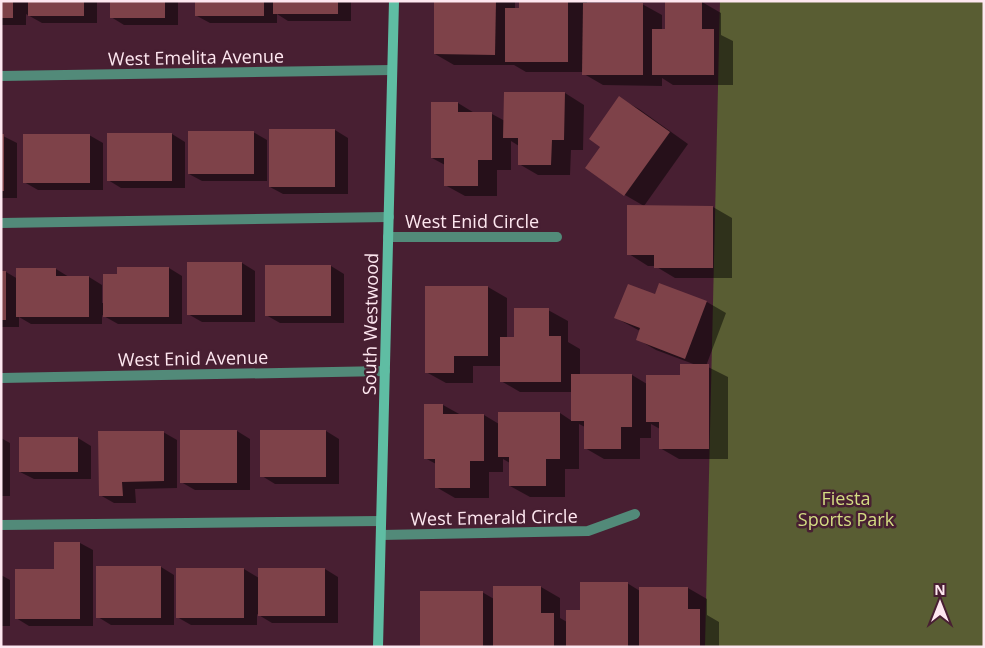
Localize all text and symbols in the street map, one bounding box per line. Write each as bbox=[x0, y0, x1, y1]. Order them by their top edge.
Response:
street label: West Emelita Avenue bbox=[108, 43, 284, 71]
street label: West Enid Circle bbox=[405, 209, 539, 233]
street label: South Westwood bbox=[357, 253, 383, 395]
street label: West Enid Avenue bbox=[118, 345, 268, 371]
park label: Fiesta Sports Park bbox=[798, 486, 895, 531]
street label: West Emerald Circle bbox=[410, 504, 578, 530]
north arrow bbox=[915, 578, 965, 628]
text: N bbox=[934, 580, 946, 599]

